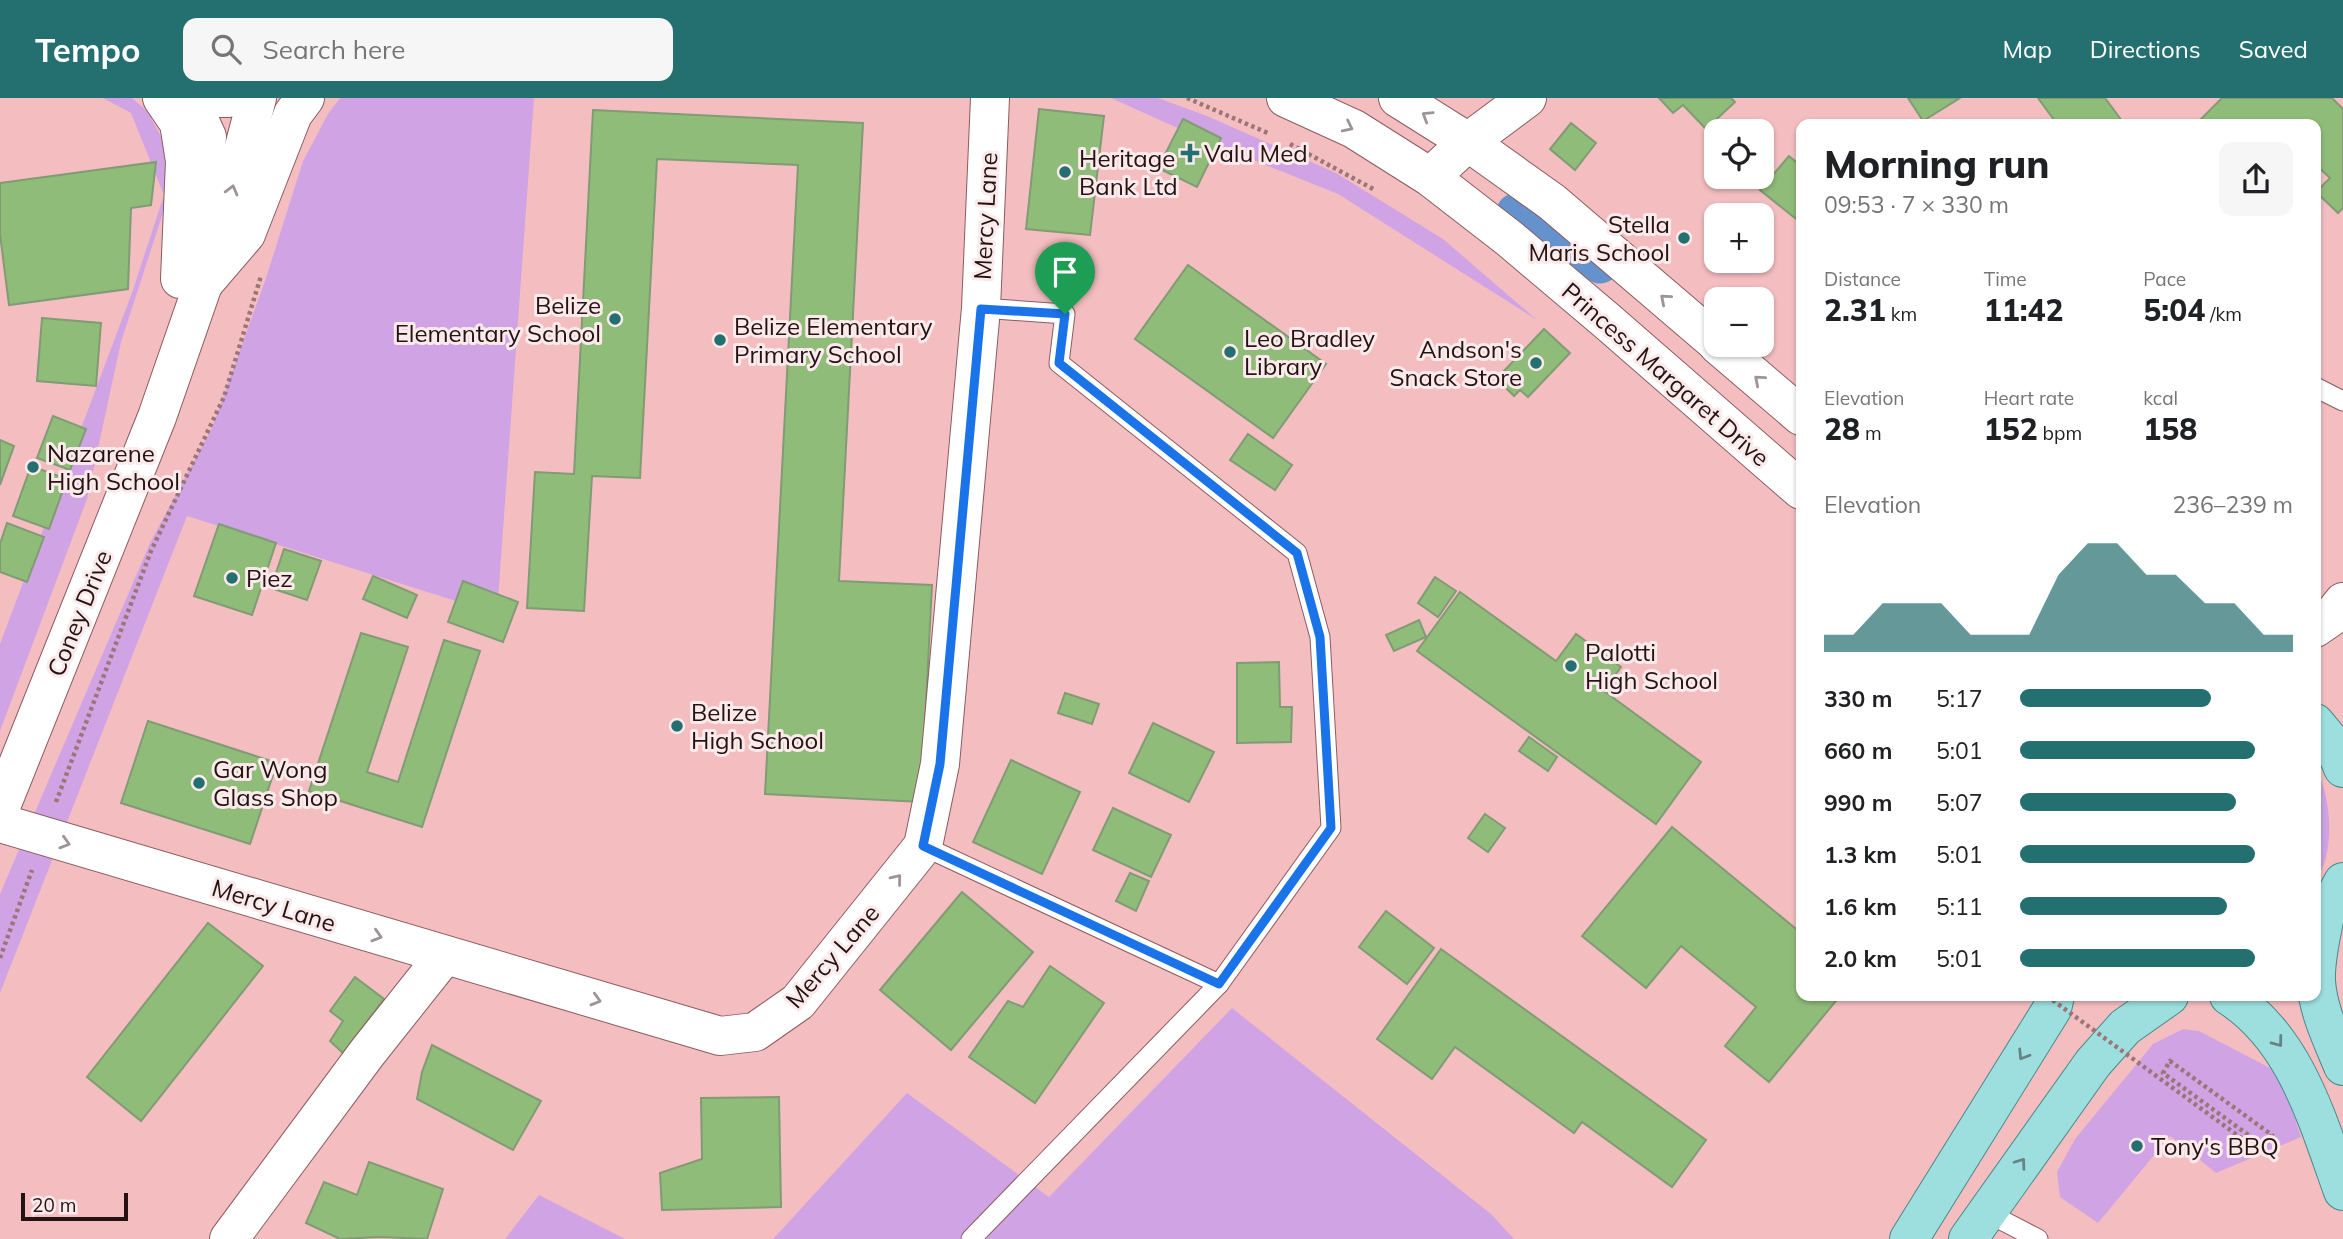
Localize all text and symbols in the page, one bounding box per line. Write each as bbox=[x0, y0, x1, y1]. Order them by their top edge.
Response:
search box bbox=[183, 18, 673, 81]
text: Tempo bbox=[35, 29, 141, 70]
icon: search bbox=[207, 30, 245, 68]
text: Search here bbox=[263, 33, 406, 66]
text: Map bbox=[2002, 34, 2052, 64]
text: Directions bbox=[2090, 34, 2201, 64]
text: Saved bbox=[2239, 34, 2308, 64]
one-way arrow bbox=[1421, 112, 1434, 125]
one-way arrow bbox=[1341, 118, 1353, 132]
map controls bbox=[1704, 119, 1774, 357]
button: locate bbox=[1704, 119, 1774, 189]
place label: Valu Med bbox=[1204, 138, 1308, 168]
text: Morning run bbox=[1824, 140, 2050, 188]
button: share bbox=[2219, 142, 2293, 216]
place label: Heritage Bank Ltd bbox=[1079, 143, 1178, 201]
marker: Valu Med bbox=[1182, 145, 1198, 161]
street label: Mercy Lane bbox=[967, 151, 1003, 281]
marker: Heritage Bank Ltd bbox=[1057, 164, 1073, 180]
one-way arrow bbox=[224, 184, 239, 196]
text: 09:53 · 7 × 330 m bbox=[1824, 190, 2009, 219]
button: + bbox=[1704, 203, 1774, 273]
place label: Stella Maris School bbox=[1528, 209, 1670, 267]
marker: Stella Maris School bbox=[1676, 230, 1692, 246]
pin bbox=[1035, 242, 1095, 314]
icon: arrive bbox=[1046, 253, 1084, 291]
text: Distance bbox=[1824, 267, 1901, 291]
text: Time bbox=[1984, 267, 2027, 291]
text: Pace bbox=[2143, 267, 2186, 291]
street label: Princess Margaret Drive bbox=[1556, 276, 1776, 472]
button: − bbox=[1704, 287, 1774, 357]
place label: Belize Elementary School bbox=[395, 290, 601, 348]
text: 2.31 bbox=[1824, 291, 1886, 329]
text: 11:42 bbox=[1984, 291, 2063, 329]
text: 5:04 bbox=[2143, 291, 2205, 329]
one-way arrow bbox=[1660, 295, 1673, 307]
text: km bbox=[1886, 302, 1917, 326]
text: /km bbox=[2205, 302, 2242, 326]
marker: Belize Elementary School bbox=[607, 311, 623, 327]
place label: Belize Elementary Primary School bbox=[734, 311, 933, 369]
place label: Leo Bradley Library bbox=[1244, 323, 1375, 381]
marker: Belize Elementary Primary School bbox=[712, 332, 728, 348]
place label: Andson's Snack Store bbox=[1390, 334, 1522, 392]
marker: Leo Bradley Library bbox=[1222, 344, 1238, 360]
marker: Andson's Snack Store bbox=[1528, 355, 1544, 371]
one-way arrow bbox=[1755, 376, 1768, 388]
text: Elevation bbox=[1824, 386, 1904, 410]
text: Heart rate bbox=[1984, 386, 2074, 410]
text: kcal bbox=[2143, 386, 2178, 410]
text: 28 bbox=[1824, 410, 1860, 448]
text: 152 bbox=[1984, 410, 2038, 448]
text: 158 bbox=[2143, 410, 2197, 448]
text: m bbox=[1860, 421, 1882, 445]
text: bpm bbox=[2038, 421, 2082, 445]
place label: Nazarene High School bbox=[47, 438, 180, 496]
marker: Nazarene High School bbox=[25, 459, 41, 475]
text: Elevation bbox=[1824, 490, 1921, 519]
text: 236–239 m bbox=[2172, 490, 2293, 519]
street label: Coney Drive bbox=[40, 546, 118, 680]
place label: Piez bbox=[246, 563, 293, 593]
marker: Piez bbox=[224, 570, 240, 586]
place label: Palotti High School bbox=[1585, 637, 1718, 695]
marker: Palotti High School bbox=[1563, 658, 1579, 674]
text: 330 m bbox=[1824, 684, 1892, 713]
text: 5:17 bbox=[1936, 684, 1983, 713]
place label: Belize High School bbox=[691, 697, 824, 755]
marker: Belize High School bbox=[669, 718, 685, 734]
text: 660 m bbox=[1824, 736, 1892, 765]
text: 5:01 bbox=[1936, 736, 1983, 765]
place label: Gar Wong Glass Shop bbox=[213, 754, 338, 812]
marker: Gar Wong Glass Shop bbox=[191, 775, 207, 791]
text: 990 m bbox=[1824, 788, 1892, 817]
text: 5:07 bbox=[1936, 788, 1983, 817]
one-way arrow bbox=[59, 834, 71, 849]
text: 1.3 km bbox=[1824, 840, 1897, 869]
text: 5:01 bbox=[1936, 840, 1983, 869]
street label: Mercy Lane bbox=[209, 872, 339, 938]
one-way arrow bbox=[888, 875, 901, 887]
text: 1.6 km bbox=[1824, 892, 1897, 921]
text: 5:11 bbox=[1936, 892, 1983, 921]
street label: Mercy Lane bbox=[779, 898, 885, 1014]
one-way arrow bbox=[371, 927, 383, 942]
text: 2.0 km bbox=[1824, 944, 1897, 973]
text: 5:01 bbox=[1936, 944, 1983, 973]
one-way arrow bbox=[589, 992, 601, 1006]
one-way arrow bbox=[2270, 1034, 2282, 1047]
one-way arrow bbox=[2018, 1047, 2031, 1060]
place label: Tony's BBQ bbox=[2151, 1131, 2279, 1161]
marker: Tony's BBQ bbox=[2129, 1138, 2145, 1154]
one-way arrow bbox=[2013, 1158, 2025, 1171]
scale bar bbox=[21, 1190, 128, 1222]
text: 20 m bbox=[32, 1193, 76, 1217]

